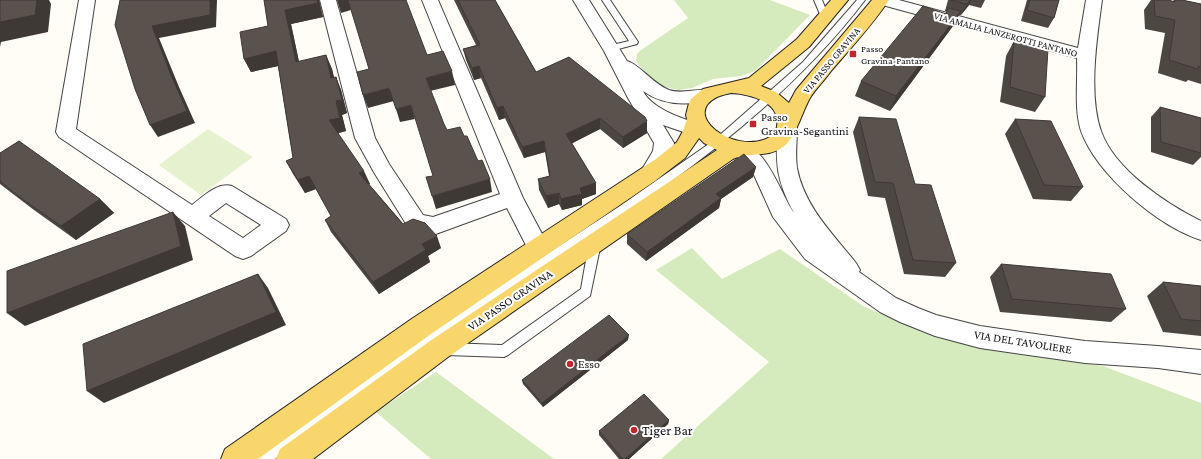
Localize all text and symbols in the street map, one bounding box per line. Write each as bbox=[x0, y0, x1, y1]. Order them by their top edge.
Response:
street label: VIA AMALIA LANZEROTTI PANTANO bbox=[933, 10, 1079, 59]
street label: VIA PASSO GRAVINA bbox=[801, 25, 862, 95]
place label: Passo Gravina-Pantano bbox=[861, 43, 929, 66]
marker: Passo Gravina-Pantano bbox=[848, 49, 858, 59]
place label: Passo Gravina-Segantini bbox=[761, 110, 849, 138]
marker: Passo Gravina-Segantini bbox=[748, 119, 758, 129]
street label: VIA PASSO GRAVINA bbox=[465, 266, 555, 334]
street label: VIA DEL TAVOLIERE bbox=[973, 327, 1073, 357]
place label: Esso bbox=[578, 357, 600, 371]
marker: Esso bbox=[565, 359, 575, 369]
place label: Tiger Bar bbox=[642, 422, 693, 438]
marker: Tiger Bar bbox=[629, 425, 639, 435]

